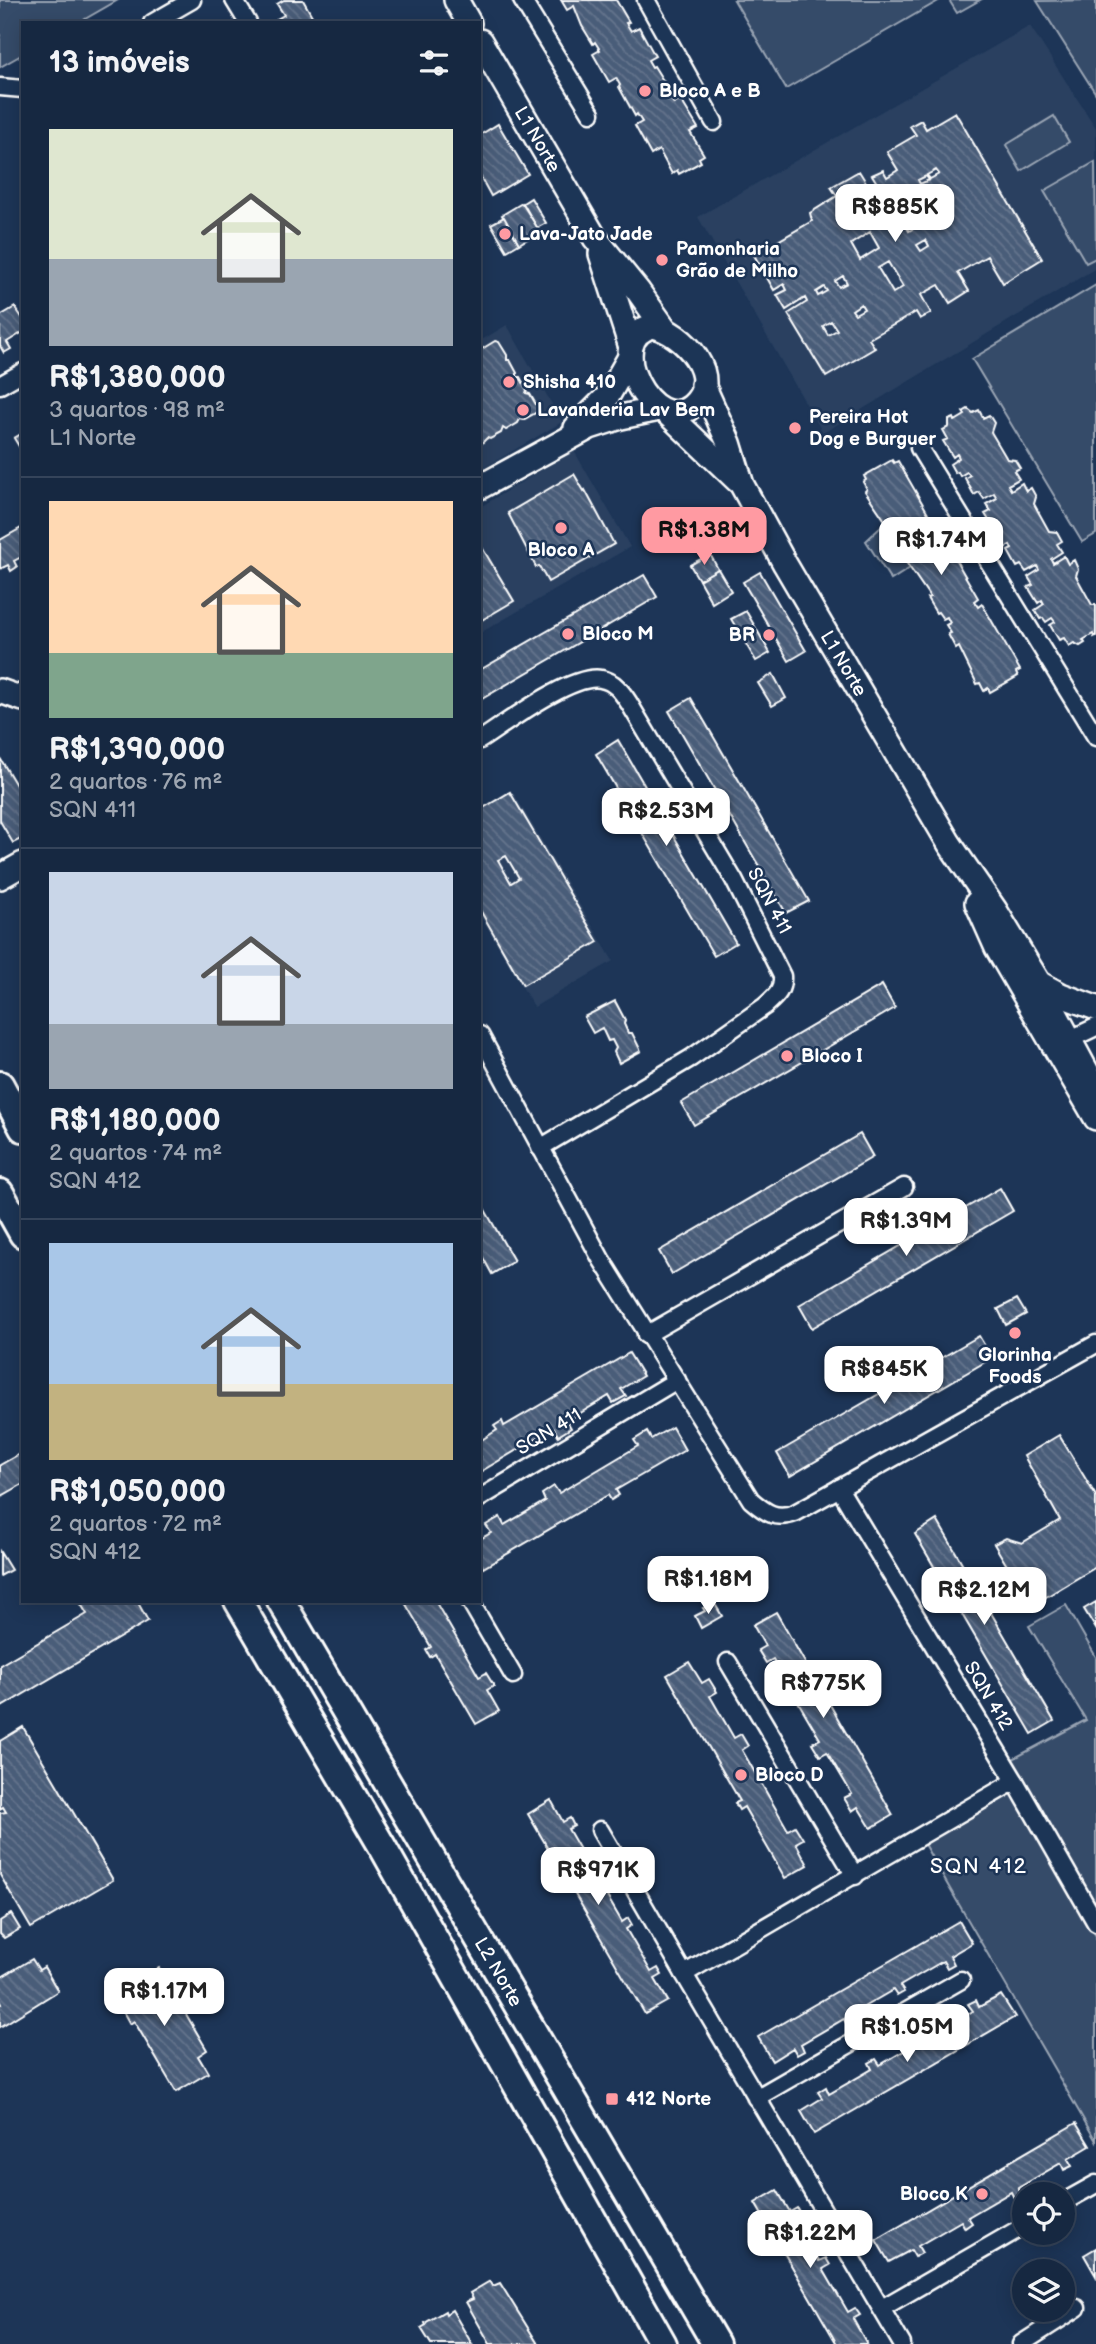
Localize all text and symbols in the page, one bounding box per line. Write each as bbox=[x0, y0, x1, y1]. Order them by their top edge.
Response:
icon: filters bbox=[415, 44, 453, 82]
text: 13 imóveis bbox=[49, 45, 190, 81]
place label: Bloco A e B bbox=[659, 80, 761, 103]
marker: Bloco A e B bbox=[637, 83, 653, 99]
street label: L1 Norte bbox=[509, 102, 566, 176]
icon: home bbox=[188, 175, 314, 301]
pin: R$885K bbox=[838, 184, 952, 244]
text: R$885K bbox=[851, 193, 939, 221]
place label: Lava-Jato Jade bbox=[519, 223, 653, 246]
marker: Lava-Jato Jade bbox=[497, 226, 513, 242]
place label: Pamonharia Grão de Milho bbox=[676, 238, 798, 283]
marker: Pamonharia Grão de Milho bbox=[654, 252, 670, 268]
text: R$1,380,000 bbox=[49, 360, 226, 396]
place label: Shisha 410 bbox=[523, 371, 616, 394]
marker: Shisha 410 bbox=[501, 374, 517, 390]
text: 3 quartos · 98 m² bbox=[49, 396, 225, 424]
place label: Lavanderia Lav Bem bbox=[537, 399, 715, 422]
marker: Lavanderia Lav Bem bbox=[515, 402, 531, 418]
place label: Pereira Hot Dog e Burguer bbox=[809, 406, 937, 451]
marker: Pereira Hot Dog e Burguer bbox=[787, 420, 803, 436]
text: L1 Norte bbox=[49, 424, 136, 452]
pin: R$1.38M bbox=[639, 508, 769, 567]
text: R$1.38M bbox=[658, 516, 750, 544]
pin: R$1.74M bbox=[876, 518, 1006, 577]
marker: Bloco A bbox=[553, 520, 569, 536]
text: R$1.74M bbox=[895, 526, 987, 554]
place label: Bloco A bbox=[528, 539, 595, 562]
icon: home bbox=[188, 547, 314, 673]
place label: Bloco M bbox=[582, 623, 654, 646]
place label: BR bbox=[729, 624, 755, 647]
marker: Bloco M bbox=[560, 626, 576, 642]
marker: BR bbox=[761, 627, 777, 643]
street label: L1 Norte bbox=[815, 627, 872, 701]
text: R$1,390,000 bbox=[49, 732, 225, 768]
text: 2 quartos · 76 m² bbox=[49, 768, 222, 796]
pin: R$2.53M bbox=[601, 788, 731, 848]
text: SQN 411 bbox=[49, 796, 136, 824]
text: R$2.53M bbox=[618, 797, 714, 825]
street label: SQN 411 bbox=[742, 864, 796, 938]
icon: home bbox=[188, 918, 314, 1044]
place label: Bloco I bbox=[801, 1045, 863, 1068]
marker: Bloco I bbox=[779, 1048, 795, 1064]
text: R$1,180,000 bbox=[49, 1103, 221, 1139]
text: 2 quartos · 74 m² bbox=[49, 1139, 222, 1167]
text: SQN 412 bbox=[49, 1167, 141, 1195]
pin: R$1.39M bbox=[841, 1198, 971, 1258]
text: R$1.39M bbox=[860, 1207, 952, 1235]
icon: home bbox=[188, 1289, 314, 1415]
marker: Glorinha Foods bbox=[1007, 1325, 1023, 1341]
place label: Glorinha Foods bbox=[978, 1344, 1052, 1389]
pin: R$845K bbox=[827, 1346, 941, 1406]
text: R$845K bbox=[840, 1355, 928, 1383]
street label: SQN 411 bbox=[512, 1404, 586, 1460]
text: R$1,050,000 bbox=[49, 1474, 226, 1510]
text: 2 quartos · 72 m² bbox=[49, 1510, 222, 1538]
text: SQN 412 bbox=[49, 1538, 141, 1566]
pin: R$1.18M bbox=[643, 1556, 773, 1616]
text: R$1.18M bbox=[664, 1565, 753, 1593]
pin: R$2.12M bbox=[919, 1568, 1049, 1627]
text: R$2.12M bbox=[937, 1576, 1031, 1604]
street label: SQN 412 bbox=[959, 1658, 1018, 1735]
pin: R$775K bbox=[766, 1660, 880, 1720]
text: R$775K bbox=[780, 1669, 866, 1697]
place label: Bloco D bbox=[755, 1764, 824, 1787]
marker: Bloco D bbox=[733, 1767, 749, 1783]
pin: R$971K bbox=[541, 1848, 655, 1907]
district label: SQN 412 bbox=[930, 1854, 1028, 1879]
text: R$971K bbox=[557, 1856, 639, 1884]
street label: L2 Norte bbox=[469, 1933, 527, 2011]
pin: R$1.17M bbox=[99, 1968, 229, 2028]
text: R$1.17M bbox=[120, 1977, 208, 2005]
pin: R$1.05M bbox=[842, 2004, 972, 2064]
text: R$1.05M bbox=[860, 2013, 954, 2041]
place label: 412 Norte bbox=[626, 2088, 711, 2111]
marker: 412 Norte bbox=[604, 2091, 620, 2107]
map controls bbox=[1012, 2182, 1075, 2322]
button: locate bbox=[1012, 2182, 1075, 2245]
place label: Bloco K bbox=[900, 2183, 968, 2206]
marker: Bloco K bbox=[974, 2186, 990, 2202]
pin: R$1.22M bbox=[745, 2210, 875, 2270]
text: R$1.22M bbox=[763, 2219, 857, 2247]
button: layers bbox=[1012, 2259, 1075, 2322]

